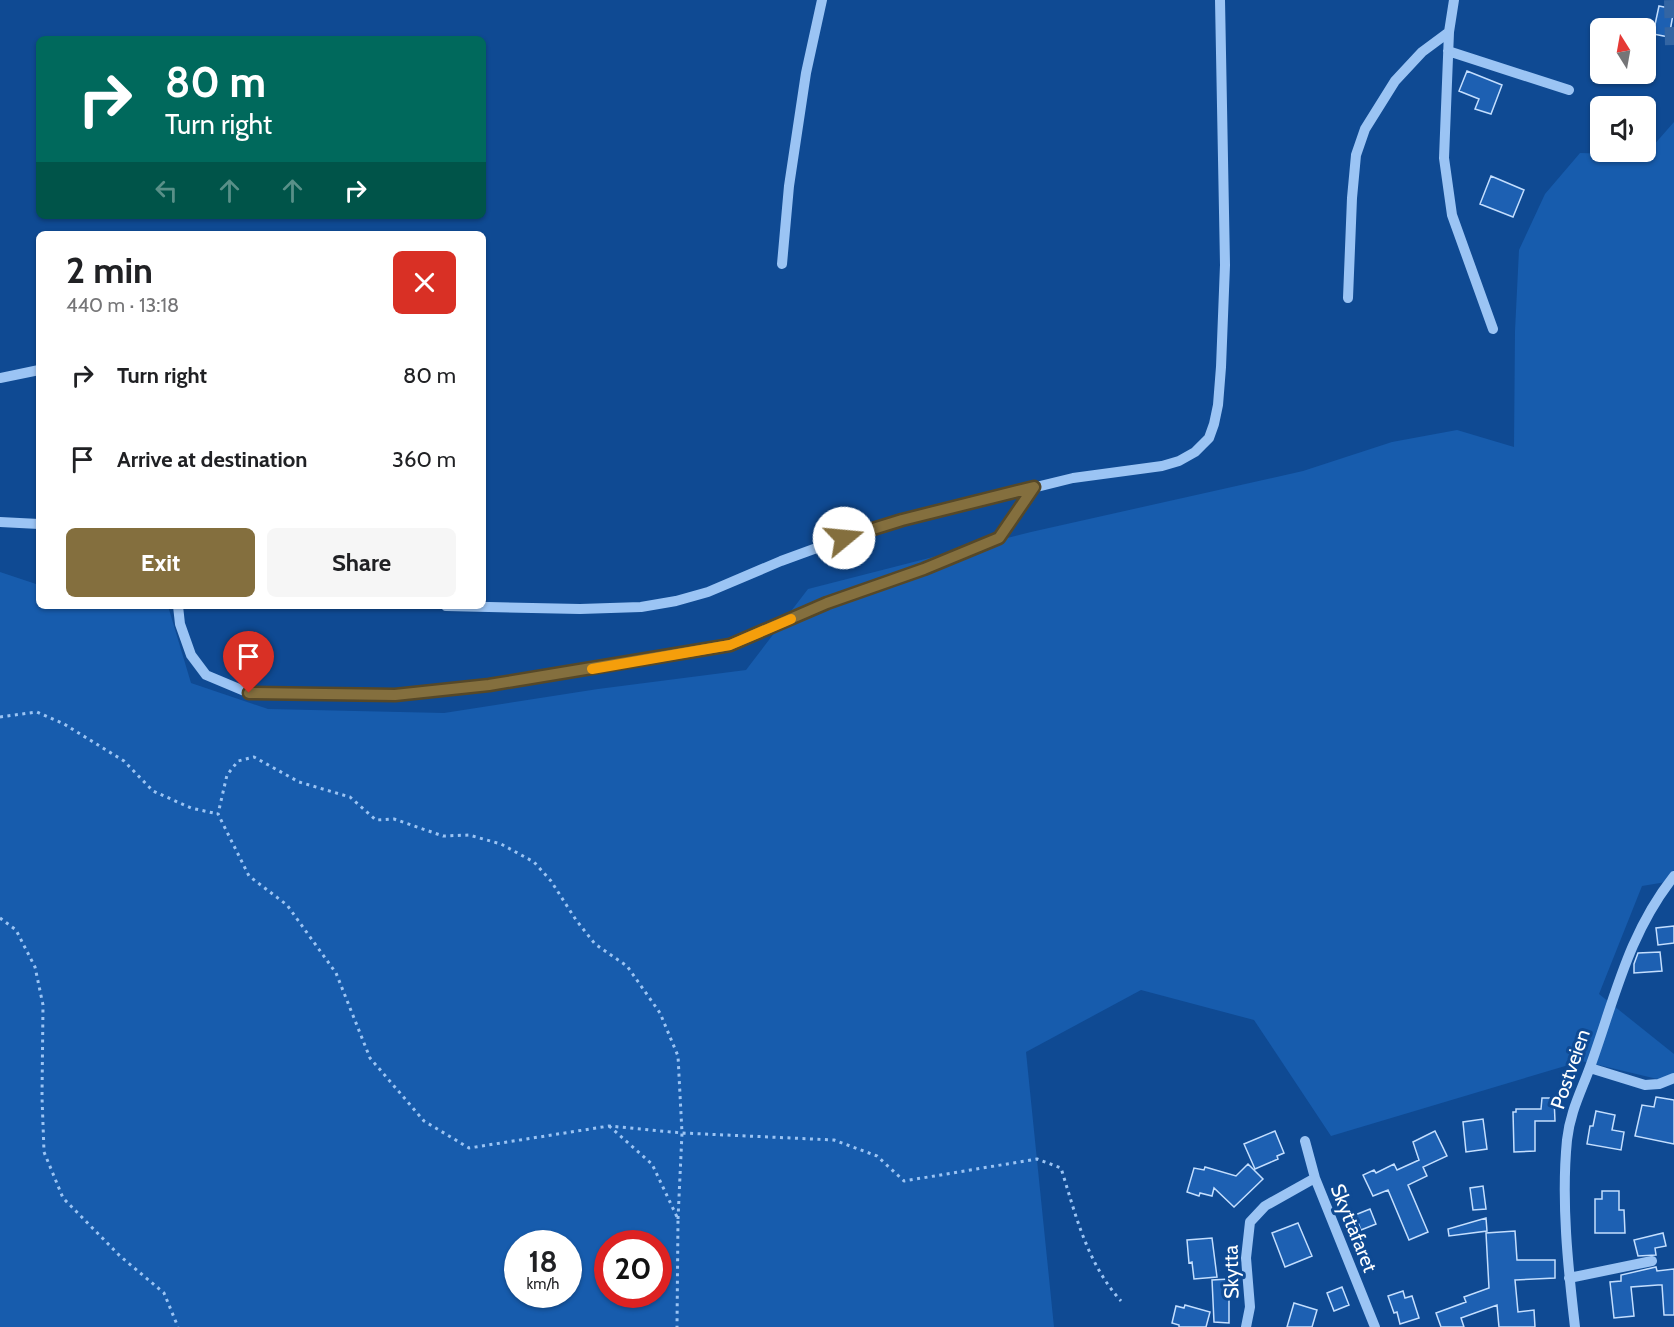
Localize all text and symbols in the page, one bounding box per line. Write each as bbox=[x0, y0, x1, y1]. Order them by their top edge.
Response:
north arrow bbox=[1590, 18, 1656, 84]
map controls bbox=[1590, 18, 1656, 162]
text: 80 m bbox=[165, 56, 266, 108]
icon: right bbox=[66, 60, 144, 138]
button: sound bbox=[1590, 96, 1656, 162]
text: Turn right bbox=[165, 108, 272, 141]
icon: left bbox=[150, 174, 183, 207]
icon: ahead bbox=[213, 174, 246, 207]
icon: ahead bbox=[276, 174, 309, 207]
icon: right bbox=[339, 174, 372, 207]
text: 2 min bbox=[66, 248, 153, 292]
button: close bbox=[393, 251, 456, 314]
text: 440 m · 13:18 bbox=[66, 293, 179, 317]
icon: right bbox=[66, 359, 99, 392]
text: Turn right bbox=[117, 362, 207, 389]
text: 80 m bbox=[403, 362, 456, 389]
icon: arrive bbox=[66, 443, 99, 476]
text: Arrive at destination bbox=[117, 446, 307, 473]
text: 360 m bbox=[392, 446, 456, 473]
position arrow bbox=[812, 506, 876, 570]
button: Exit bbox=[66, 528, 255, 597]
button: Share bbox=[267, 528, 456, 597]
pin bbox=[223, 631, 274, 693]
icon: arrive bbox=[232, 640, 265, 673]
street label: Postveien bbox=[1545, 1026, 1595, 1112]
street label: Skyttafaret bbox=[1325, 1180, 1383, 1276]
speed limit sign: 20 bbox=[594, 1230, 672, 1308]
text: 18 bbox=[528, 1243, 558, 1280]
street label: Skytta bbox=[1219, 1245, 1243, 1299]
text: km/h bbox=[527, 1275, 559, 1293]

